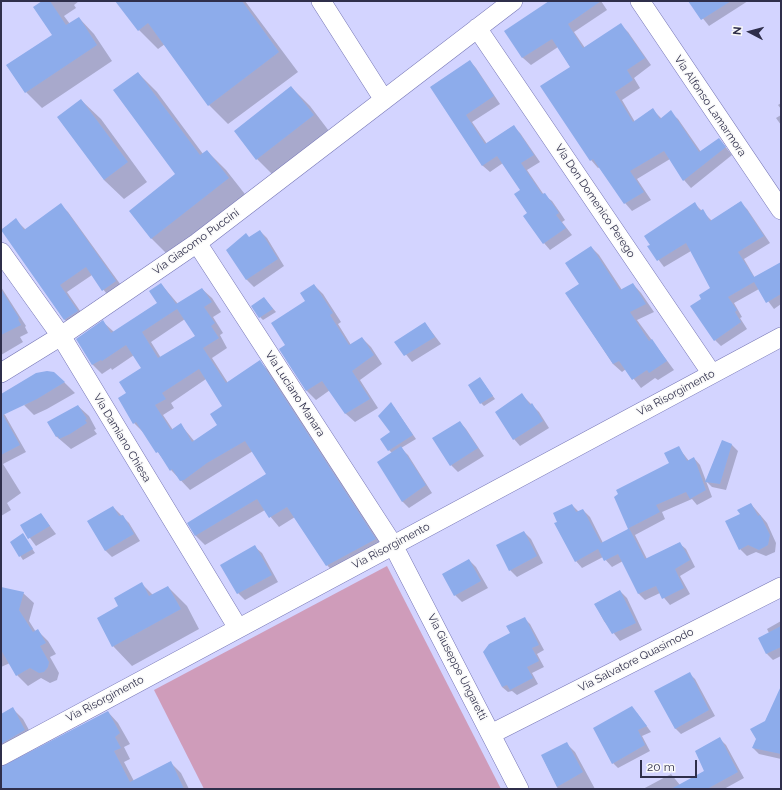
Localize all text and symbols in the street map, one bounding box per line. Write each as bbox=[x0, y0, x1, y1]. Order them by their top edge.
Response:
north arrow bbox=[730, 12, 770, 52]
text: N bbox=[731, 26, 744, 36]
street label: Via Alfonso Lamarmora bbox=[671, 53, 749, 159]
street label: Via Don Domenico Perego bbox=[552, 142, 638, 260]
street label: Via Giacomo Puccini bbox=[150, 206, 242, 278]
street label: Via Luciano Manara bbox=[262, 349, 328, 439]
street label: Via Risorgimento bbox=[635, 367, 717, 419]
street label: Via Damiano Chiesa bbox=[90, 391, 154, 485]
street label: Via Risorgimento bbox=[350, 520, 432, 572]
street label: Via Giuseppe Ungaretti bbox=[424, 612, 490, 722]
street label: Via Salvatore Quasimodo bbox=[576, 625, 696, 695]
street label: Via Risorgimento bbox=[64, 673, 146, 725]
scale bar bbox=[642, 752, 699, 778]
text: 20 m bbox=[647, 760, 675, 774]

